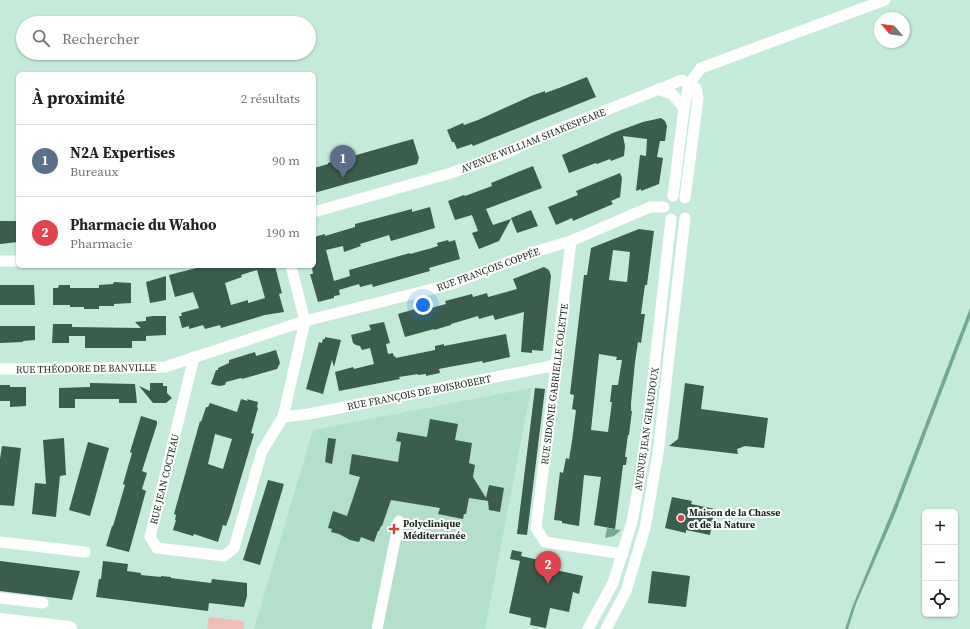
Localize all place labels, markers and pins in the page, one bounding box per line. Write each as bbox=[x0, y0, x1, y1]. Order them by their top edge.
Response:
pin: 1 bbox=[330, 145, 356, 178]
place label: Maison de la Chasse et de la Nature bbox=[689, 506, 781, 531]
marker: Maison de la Chasse et de la Nature bbox=[676, 513, 686, 523]
place label: Polyclinique Méditerranée bbox=[403, 517, 466, 542]
marker: Polyclinique Méditerranée bbox=[388, 523, 400, 535]
pin: 2 bbox=[535, 551, 561, 584]

